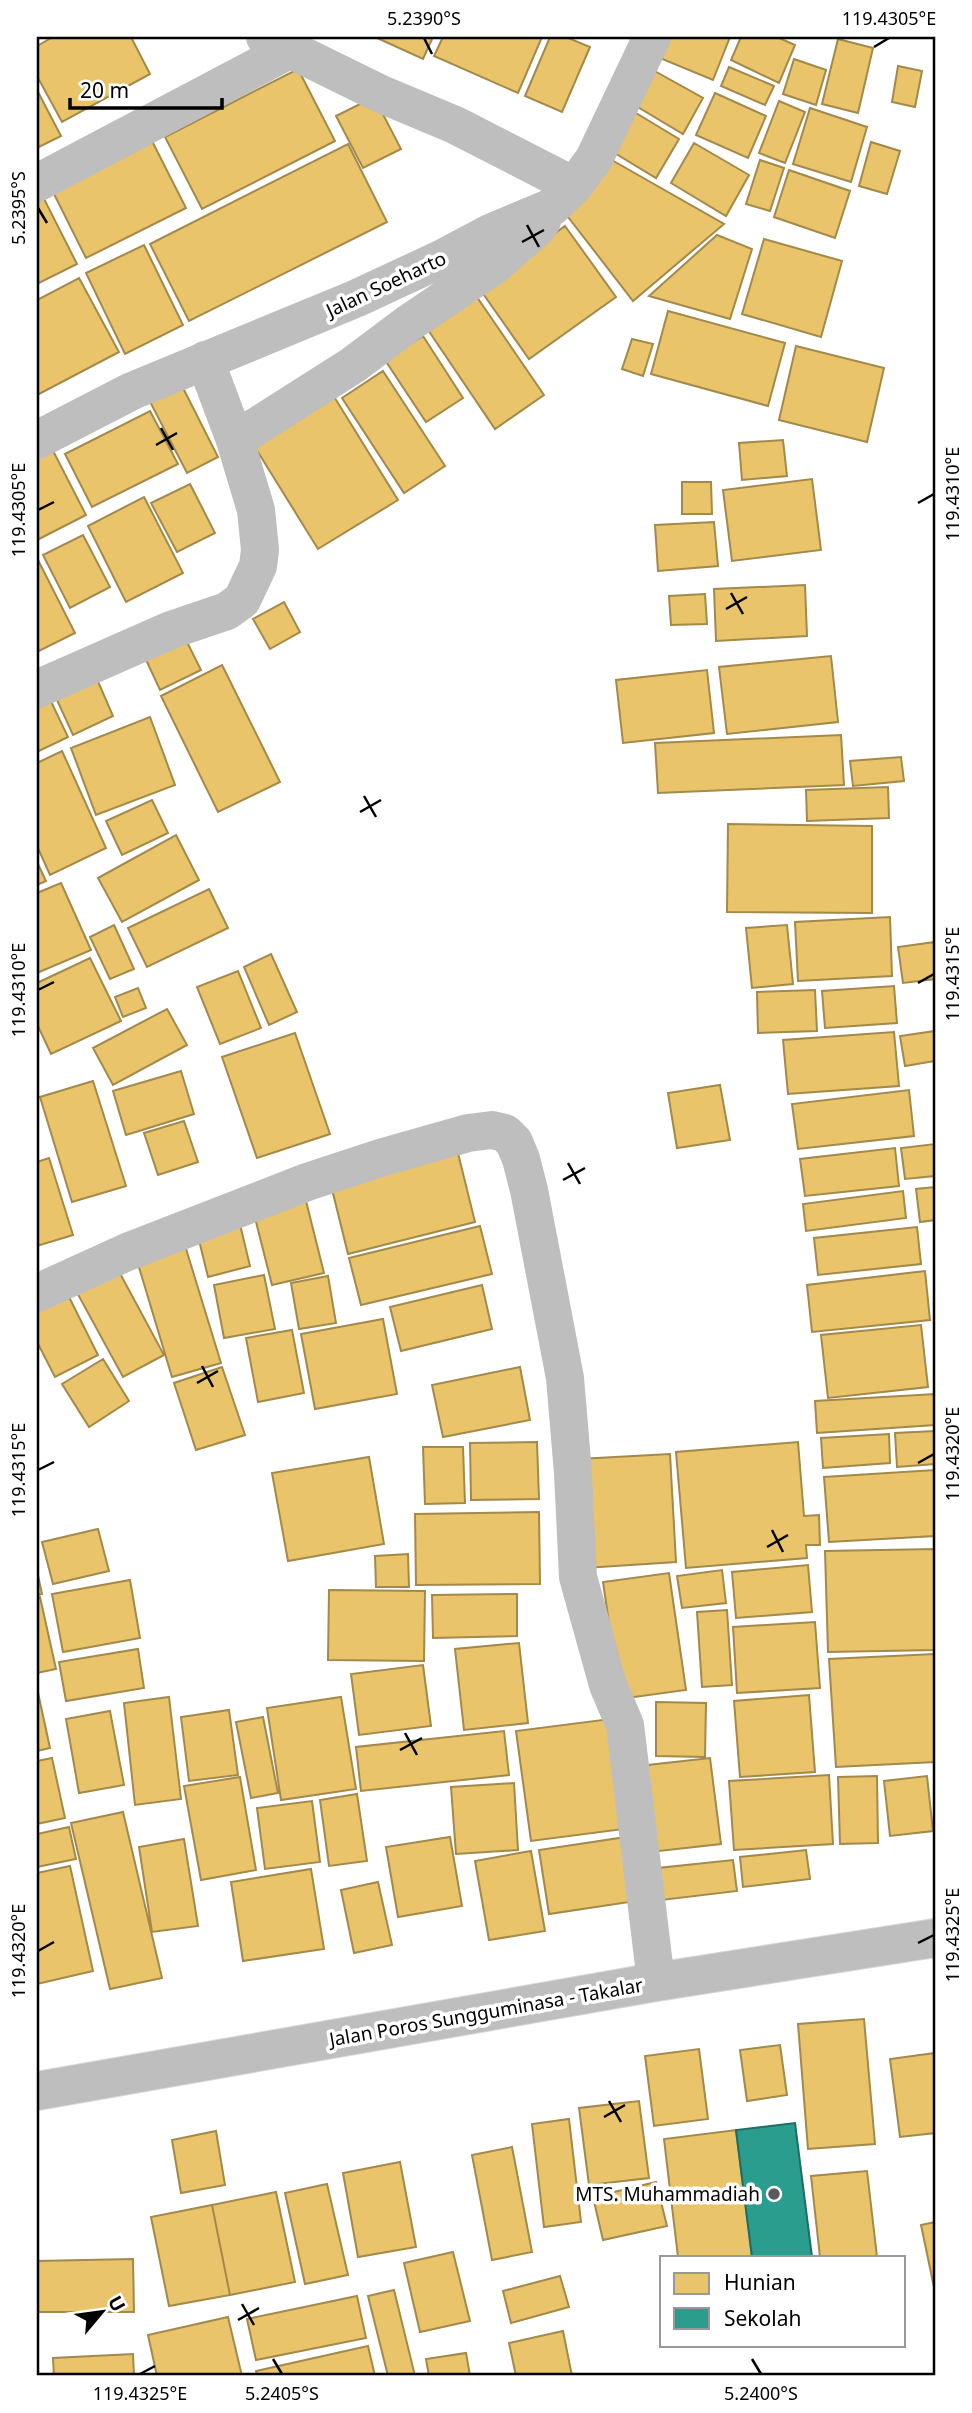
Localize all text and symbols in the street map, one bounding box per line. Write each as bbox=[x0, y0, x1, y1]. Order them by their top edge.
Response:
text: 5.2390°S bbox=[387, 6, 461, 30]
text: 119.4305°E bbox=[842, 6, 936, 30]
scale bar bbox=[70, 66, 222, 110]
text: 20 m bbox=[80, 76, 129, 104]
text: 5.2395°S bbox=[6, 171, 30, 245]
street label: Jalan Soeharto bbox=[320, 245, 450, 324]
text: 119.4310°E bbox=[940, 447, 964, 541]
text: 119.4305°E bbox=[6, 463, 30, 557]
text: 119.4315°E bbox=[940, 927, 964, 1021]
text: 119.4310°E bbox=[6, 943, 30, 1037]
text: 119.4320°E bbox=[940, 1407, 964, 1501]
text: 119.4315°E bbox=[6, 1423, 30, 1517]
text: 119.4325°E bbox=[940, 1888, 964, 1982]
text: 119.4320°E bbox=[6, 1904, 30, 1998]
street label: Jalan Poros Sungguminasa - Takalar bbox=[325, 1972, 645, 2053]
place label: MTS. Muhammadiah bbox=[575, 2181, 760, 2207]
marker: MTS. Muhammadiah bbox=[766, 2186, 782, 2202]
legend bbox=[660, 2256, 906, 2346]
text: Hunian bbox=[724, 2268, 796, 2296]
north arrow bbox=[66, 2276, 136, 2346]
text: U bbox=[102, 2291, 132, 2316]
text: Sekolah bbox=[724, 2304, 801, 2332]
text: 119.4325°E bbox=[93, 2381, 187, 2405]
text: 5.2405°S bbox=[245, 2381, 319, 2405]
text: 5.2400°S bbox=[724, 2381, 798, 2405]

